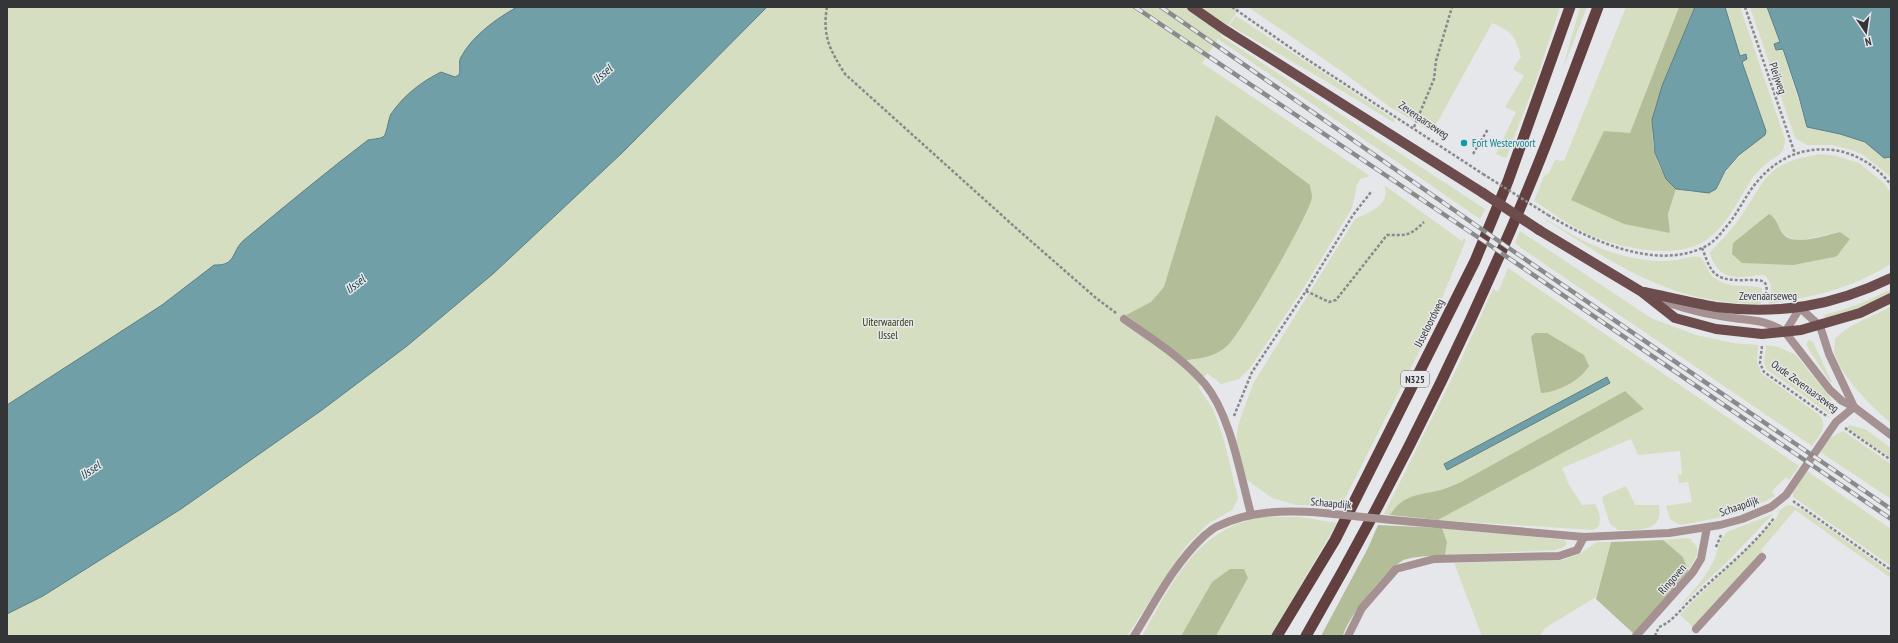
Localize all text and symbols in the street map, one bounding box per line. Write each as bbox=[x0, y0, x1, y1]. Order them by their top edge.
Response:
north arrow bbox=[1846, 12, 1886, 52]
text: N bbox=[1864, 34, 1873, 49]
water label: IJssel bbox=[589, 60, 616, 87]
street label: Pleijweg bbox=[1766, 60, 1790, 96]
street label: Zevenaarseweg bbox=[1396, 98, 1452, 142]
place label: Fort Westervoort bbox=[1472, 136, 1536, 150]
marker: Fort Westervoort bbox=[1459, 138, 1469, 148]
water label: IJssel bbox=[342, 271, 369, 297]
street label: Zevenaarseweg bbox=[1739, 289, 1797, 303]
street label: IJsseloordweg bbox=[1411, 296, 1447, 350]
park label: Uiterwaarden IJssel bbox=[862, 315, 914, 342]
street label: Oude Zevenaarseweg bbox=[1768, 357, 1842, 415]
road number: N325 bbox=[1401, 371, 1429, 387]
water label: IJssel bbox=[77, 457, 104, 482]
street label: Schaapdijk bbox=[1717, 492, 1761, 519]
street label: Schaapdijk bbox=[1310, 494, 1353, 512]
street label: Ringoven bbox=[1655, 561, 1689, 597]

